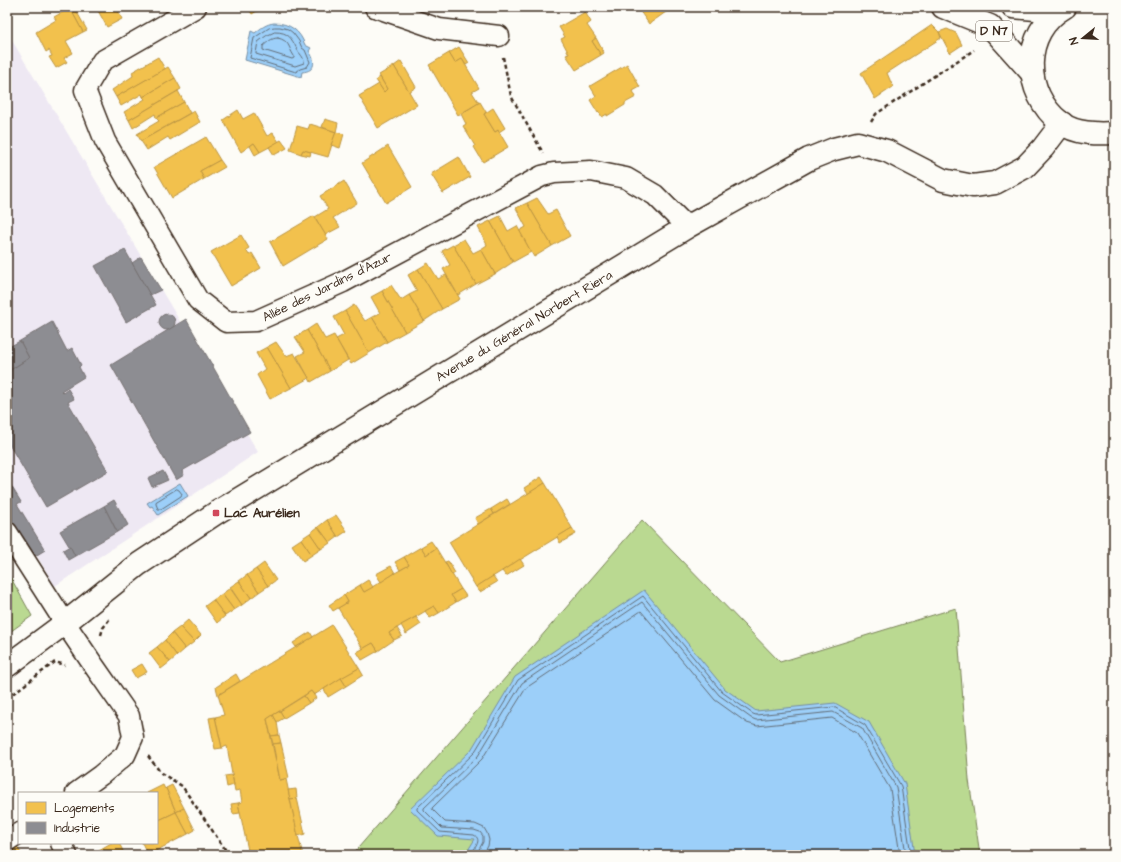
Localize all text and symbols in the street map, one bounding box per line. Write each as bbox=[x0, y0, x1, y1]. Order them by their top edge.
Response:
north arrow bbox=[1063, 18, 1103, 58]
road number: D N7 bbox=[976, 21, 1012, 41]
text: N bbox=[1066, 35, 1082, 47]
street label: Allée des Jardins d'Azur bbox=[259, 248, 395, 326]
street label: Avenue du Général Norbert Riera bbox=[432, 266, 616, 386]
place label: Lac Aurélien bbox=[224, 504, 300, 522]
marker: Lac Aurélien bbox=[211, 508, 221, 518]
legend bbox=[18, 792, 158, 844]
text: Logements bbox=[54, 800, 114, 818]
text: Industrie bbox=[54, 820, 100, 837]

